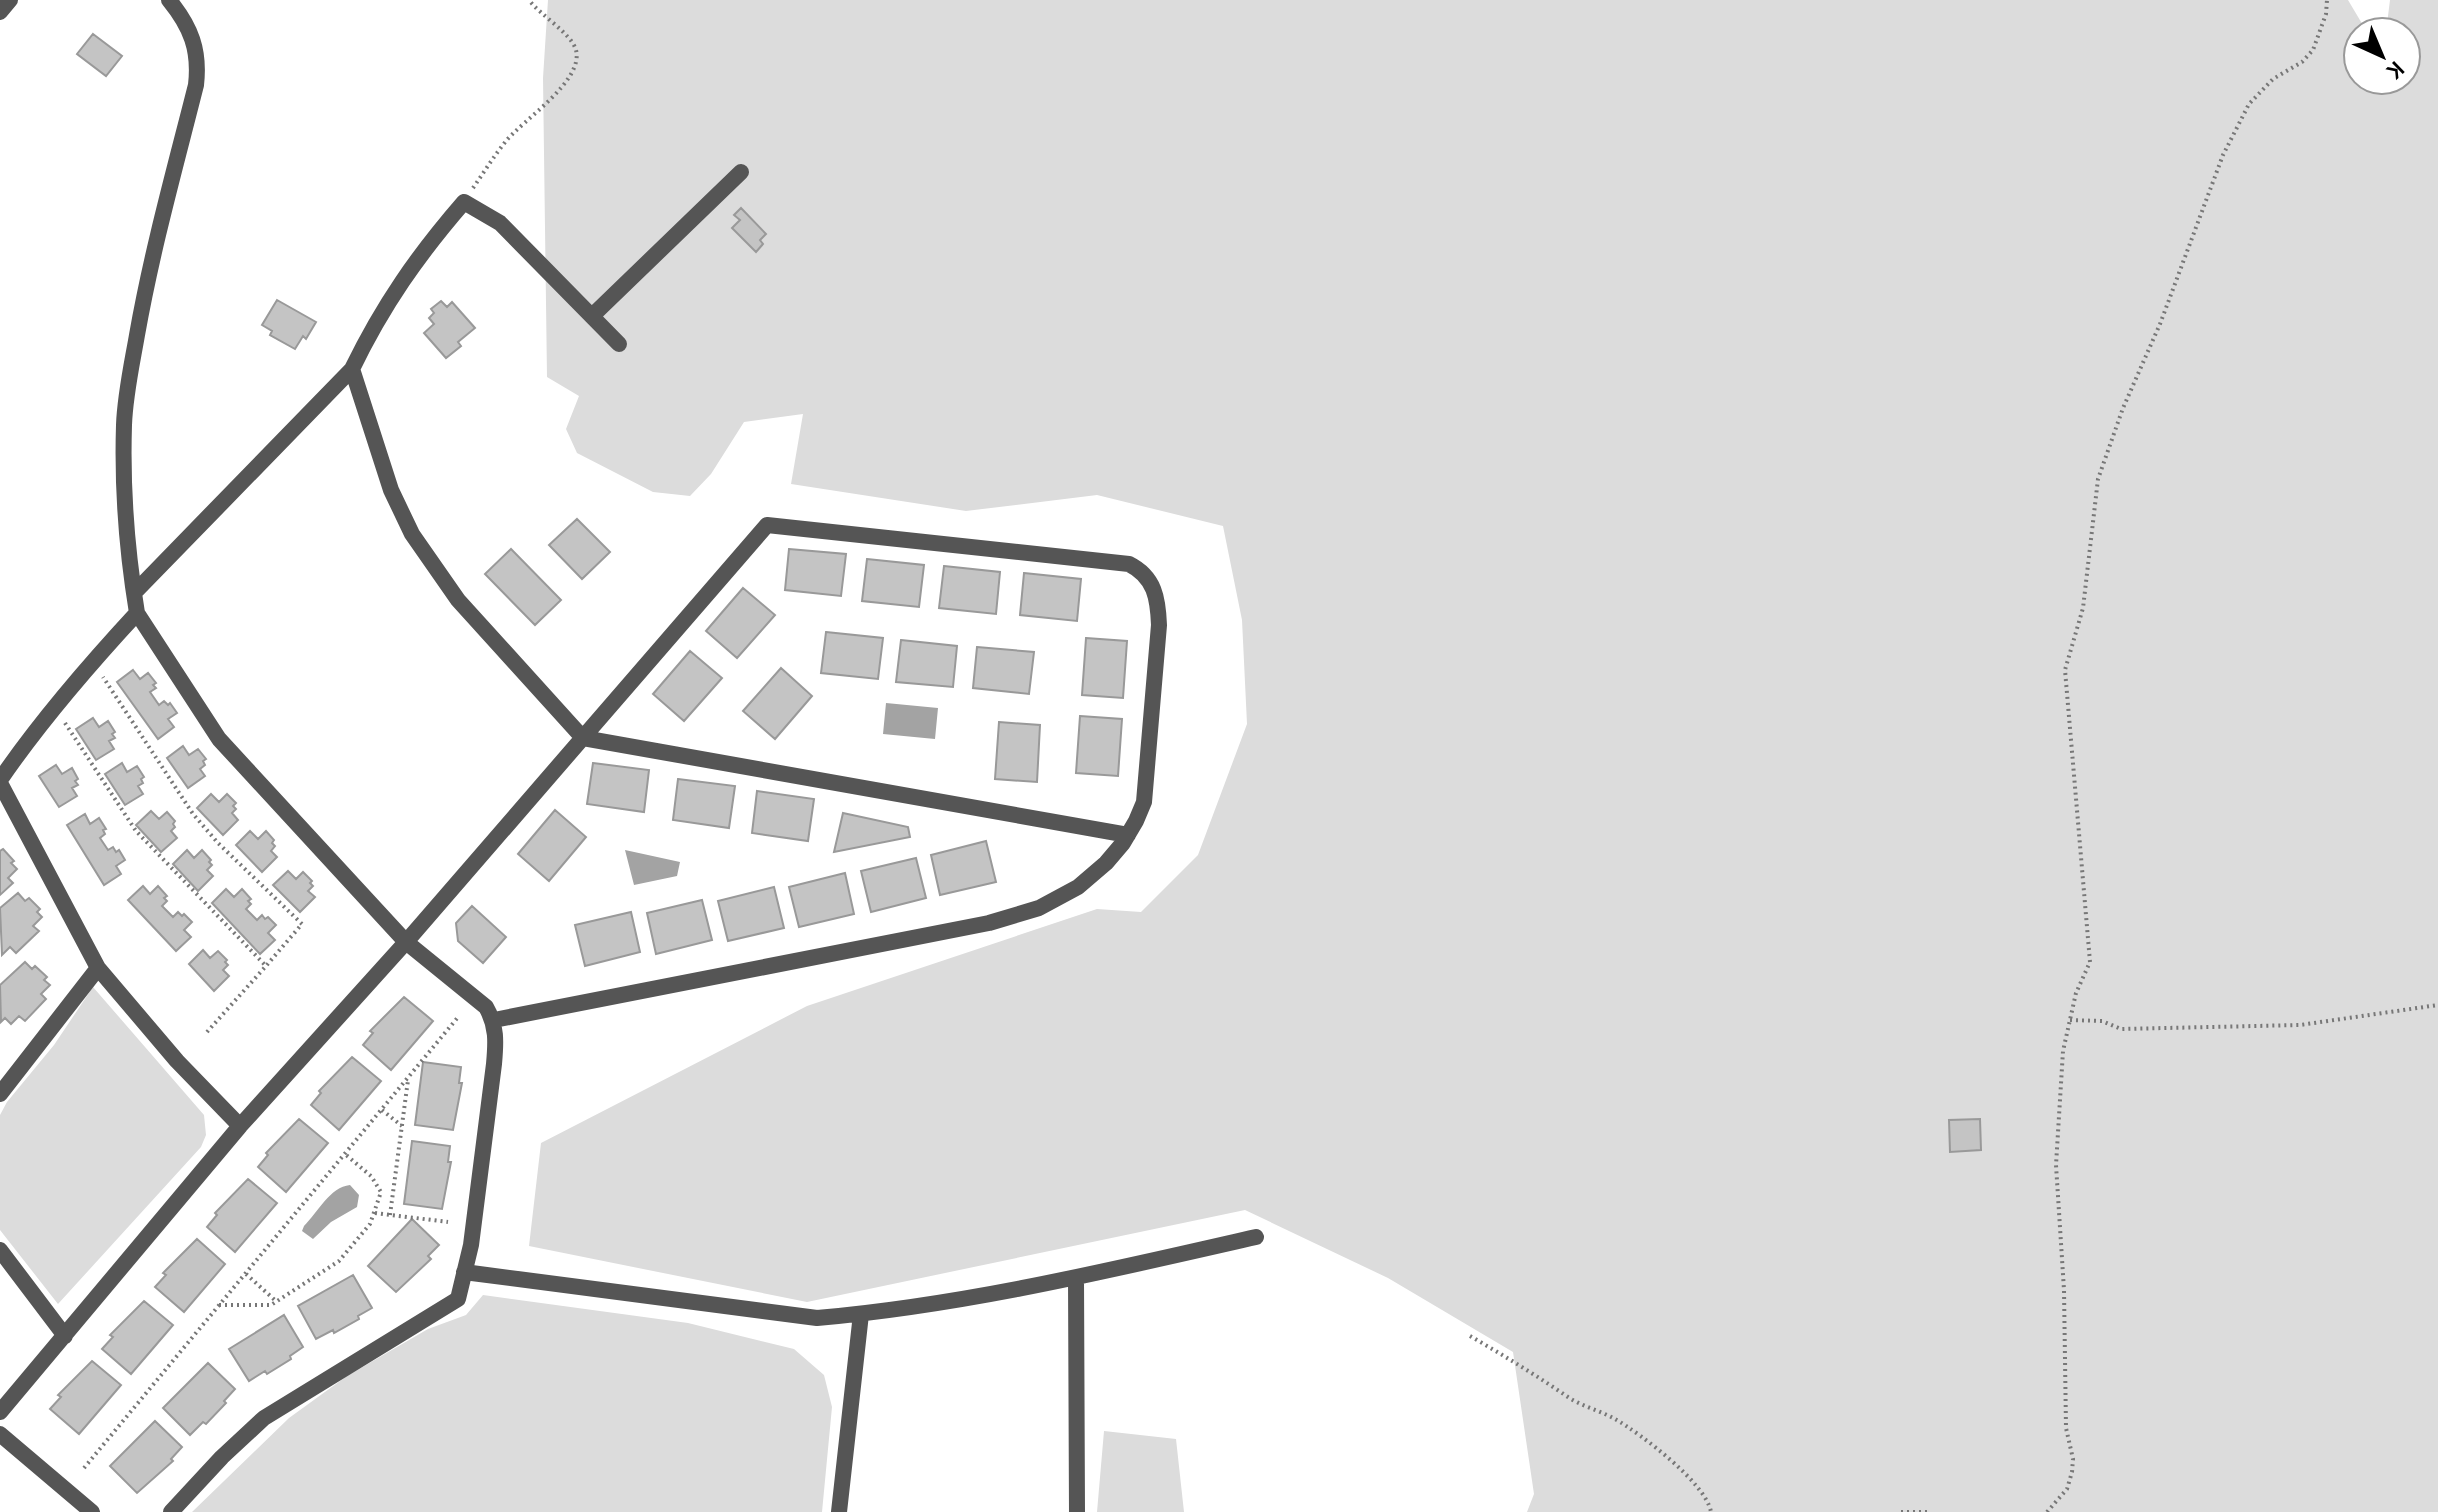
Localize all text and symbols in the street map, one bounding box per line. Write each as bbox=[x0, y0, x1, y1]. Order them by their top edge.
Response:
north arrow bbox=[2342, 16, 2422, 96]
text: K bbox=[2381, 56, 2410, 85]

